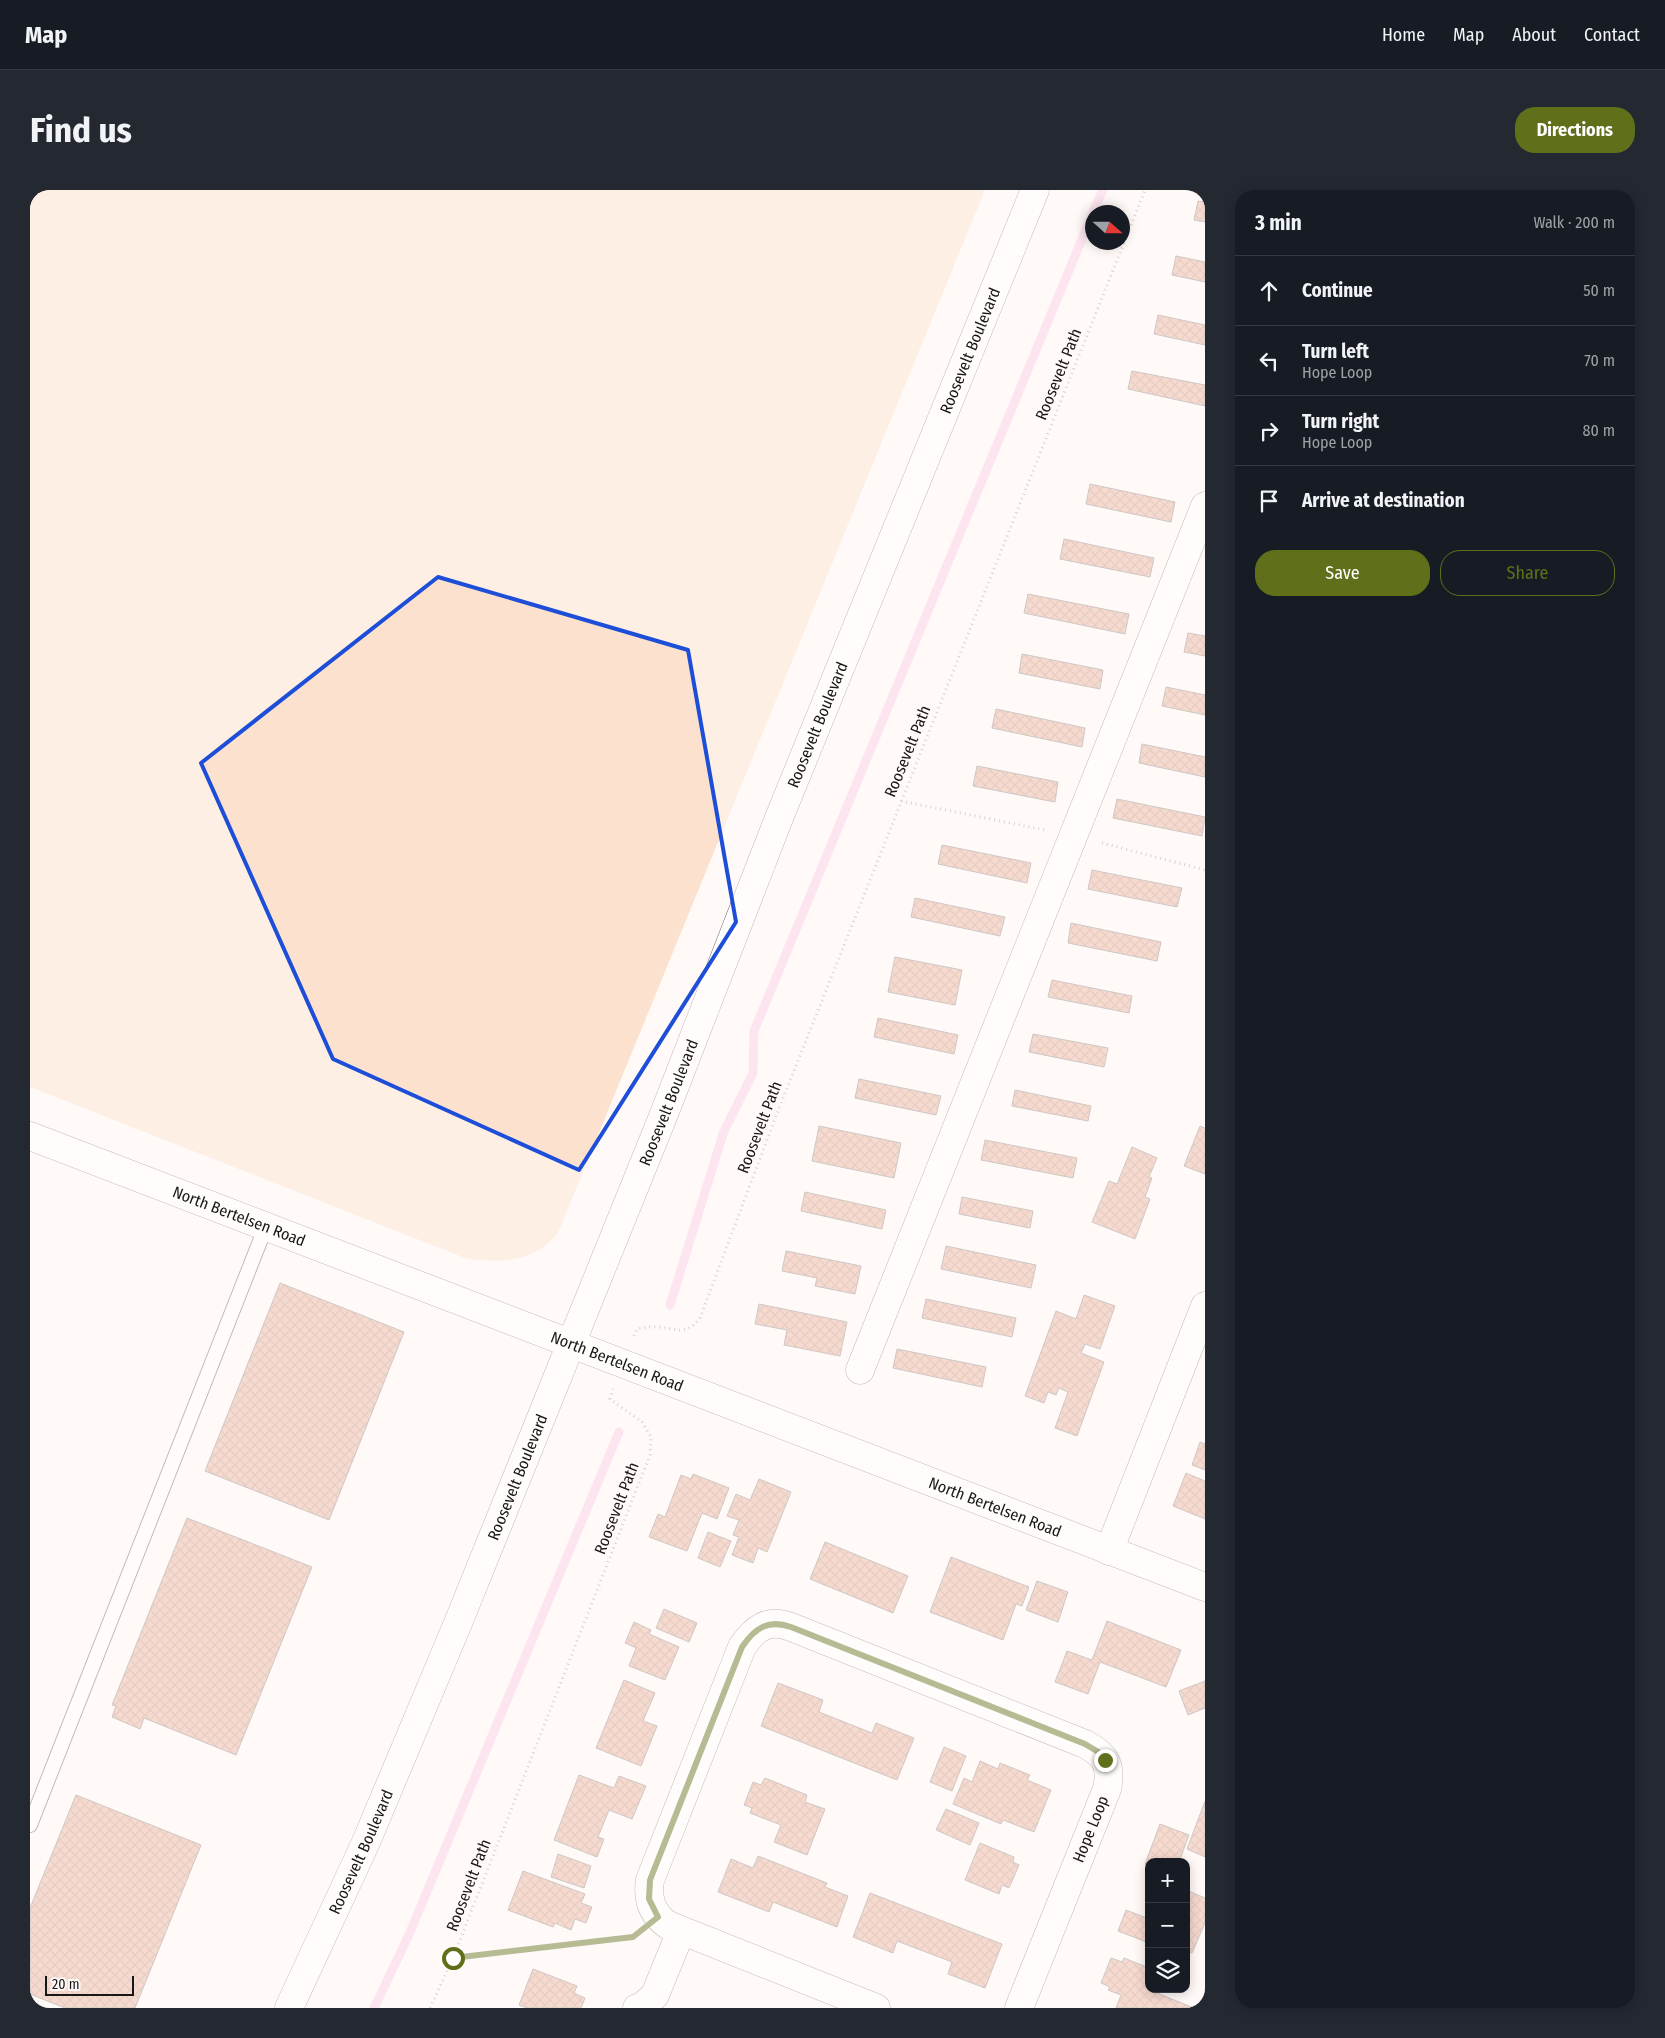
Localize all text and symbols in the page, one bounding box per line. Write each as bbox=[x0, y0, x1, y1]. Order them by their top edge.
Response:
text: Map bbox=[25, 21, 67, 49]
text: Home bbox=[1382, 24, 1425, 46]
text: Map bbox=[1453, 24, 1484, 46]
text: About bbox=[1512, 24, 1556, 46]
text: Contact bbox=[1584, 24, 1640, 46]
button: Directions bbox=[1515, 107, 1635, 153]
text: Find us bbox=[30, 109, 132, 151]
north arrow bbox=[1085, 205, 1130, 250]
text: 3 min bbox=[1255, 210, 1302, 236]
text: Walk · 200 m bbox=[1533, 213, 1615, 232]
icon: ahead bbox=[1255, 277, 1283, 305]
text: Continue bbox=[1302, 279, 1373, 302]
text: 50 m bbox=[1583, 281, 1615, 300]
street label: Roosevelt Boulevard bbox=[936, 285, 1004, 416]
street label: Roosevelt Path bbox=[1031, 326, 1085, 423]
text: Turn left bbox=[1302, 340, 1369, 363]
icon: left bbox=[1255, 347, 1283, 375]
text: 70 m bbox=[1584, 351, 1615, 370]
text: Hope Loop bbox=[1302, 363, 1372, 382]
text: Turn right bbox=[1302, 410, 1379, 433]
icon: right bbox=[1255, 417, 1283, 445]
text: 80 m bbox=[1583, 421, 1615, 440]
text: Hope Loop bbox=[1302, 433, 1372, 452]
icon: arrive bbox=[1255, 487, 1283, 515]
text: Arrive at destination bbox=[1302, 489, 1465, 512]
button: Save bbox=[1255, 550, 1430, 596]
button: Share bbox=[1440, 550, 1615, 596]
street label: Roosevelt Boulevard bbox=[783, 659, 852, 791]
street label: Roosevelt Path bbox=[880, 703, 934, 800]
street label: Roosevelt Boulevard bbox=[635, 1037, 702, 1169]
street label: Roosevelt Path bbox=[733, 1078, 786, 1176]
street label: North Bertelsen Road bbox=[170, 1182, 308, 1250]
street label: North Bertelsen Road bbox=[548, 1327, 686, 1396]
street label: Roosevelt Boulevard bbox=[484, 1411, 552, 1543]
street label: Roosevelt Path bbox=[590, 1459, 643, 1557]
street label: North Bertelsen Road bbox=[926, 1473, 1064, 1541]
route end bbox=[1094, 1749, 1117, 1772]
street label: Roosevelt Boulevard bbox=[325, 1787, 397, 1917]
street label: Hope Loop bbox=[1068, 1793, 1112, 1865]
street label: Roosevelt Path bbox=[442, 1836, 495, 1934]
map controls bbox=[1145, 1858, 1190, 1993]
button: + bbox=[1145, 1858, 1190, 1903]
button: − bbox=[1145, 1903, 1190, 1948]
route start bbox=[442, 1947, 465, 1970]
button: layers bbox=[1145, 1948, 1190, 1993]
scale bar bbox=[45, 1973, 134, 1996]
text: 20 m bbox=[52, 1976, 80, 1993]

